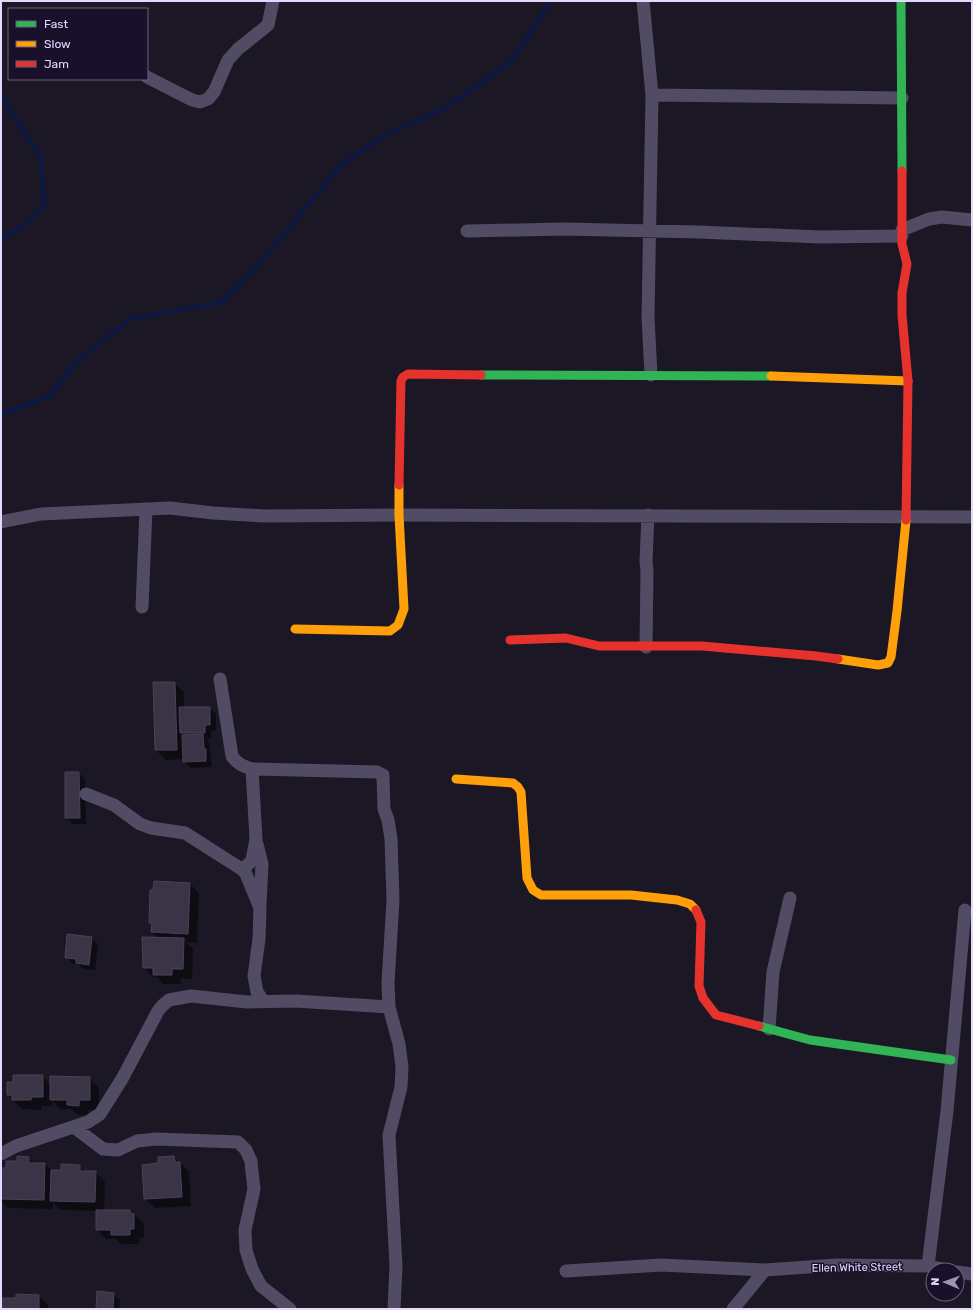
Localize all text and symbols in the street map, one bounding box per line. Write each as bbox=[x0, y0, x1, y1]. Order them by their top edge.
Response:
legend bbox=[8, 8, 148, 80]
text: Fast bbox=[44, 17, 68, 31]
text: Slow bbox=[44, 37, 71, 51]
text: Jam bbox=[44, 57, 69, 71]
street label: Ellen White Street bbox=[812, 1260, 903, 1275]
north arrow bbox=[925, 1262, 965, 1302]
text: N bbox=[929, 1277, 942, 1286]

